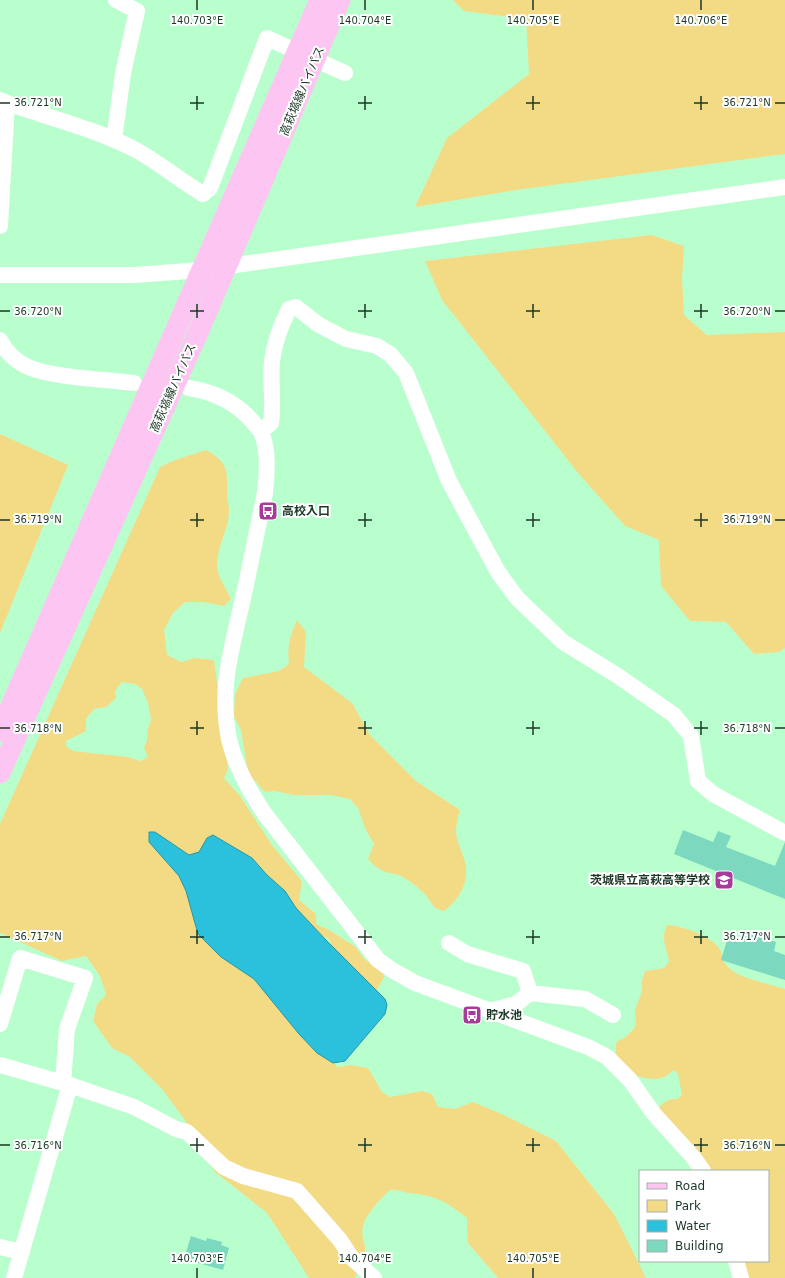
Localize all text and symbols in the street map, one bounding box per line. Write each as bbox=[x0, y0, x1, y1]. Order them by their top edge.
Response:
text: 140.703°E bbox=[171, 15, 223, 26]
text: 140.704°E bbox=[339, 15, 391, 26]
text: 140.705°E bbox=[507, 15, 559, 26]
text: 140.706°E bbox=[675, 15, 727, 26]
street label: 高萩塙線バイパス bbox=[277, 44, 327, 138]
text: 36.721°N bbox=[14, 97, 62, 108]
text: 36.721°N bbox=[723, 97, 771, 108]
text: 36.720°N bbox=[14, 306, 62, 317]
text: 36.720°N bbox=[723, 306, 771, 317]
street label: 高萩塙線バイパス bbox=[147, 341, 199, 435]
bus stop icon: 高校入口 bbox=[257, 500, 279, 522]
place label: 高校入口 bbox=[282, 504, 330, 518]
text: 36.719°N bbox=[14, 514, 62, 525]
text: 36.719°N bbox=[723, 514, 771, 525]
text: 36.718°N bbox=[14, 723, 62, 734]
text: 36.718°N bbox=[723, 723, 771, 734]
school or university icon: 茨城県立高萩高等学校 bbox=[713, 869, 735, 891]
place label: 茨城県立高萩高等学校 bbox=[590, 873, 710, 887]
text: 36.717°N bbox=[14, 931, 62, 942]
text: 36.717°N bbox=[723, 931, 771, 942]
bus stop icon: 貯水池 bbox=[461, 1004, 483, 1026]
place label: 貯水池 bbox=[486, 1008, 522, 1022]
text: 36.716°N bbox=[14, 1140, 62, 1151]
text: 36.716°N bbox=[723, 1140, 771, 1151]
legend bbox=[639, 1170, 769, 1262]
text: Road bbox=[675, 1179, 705, 1193]
text: Park bbox=[675, 1199, 701, 1213]
text: Water bbox=[675, 1219, 711, 1233]
text: Building bbox=[675, 1239, 724, 1253]
text: 140.703°E bbox=[171, 1253, 223, 1264]
text: 140.704°E bbox=[339, 1253, 391, 1264]
text: 140.705°E bbox=[507, 1253, 559, 1264]

